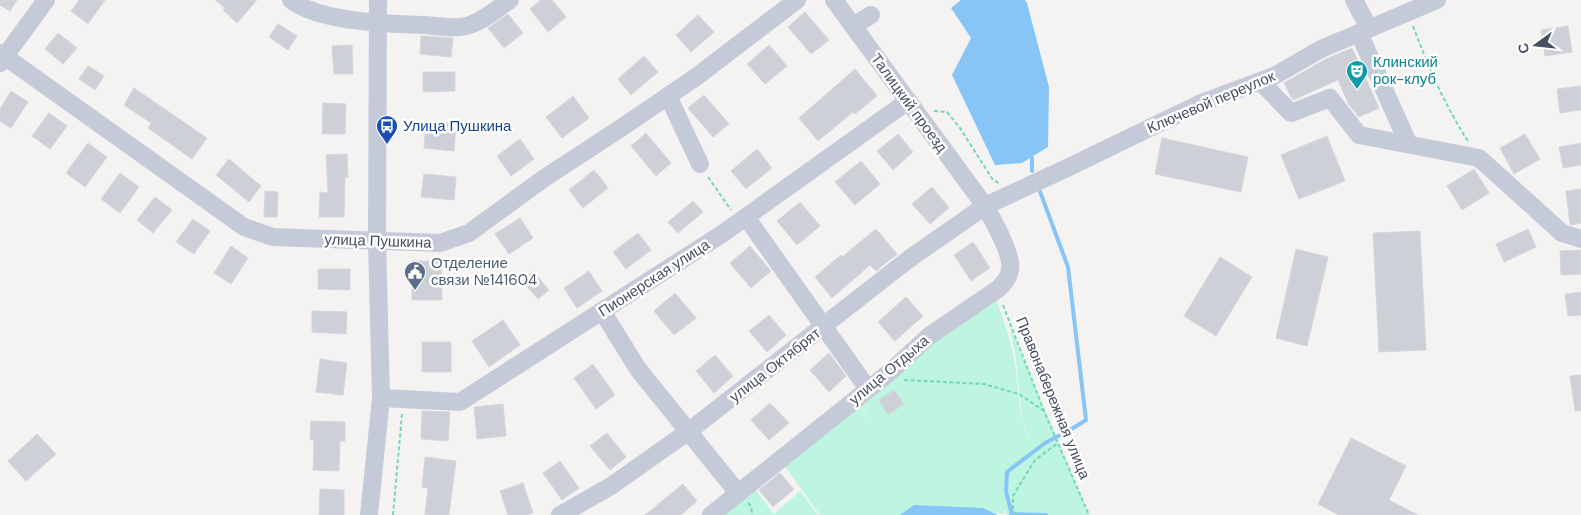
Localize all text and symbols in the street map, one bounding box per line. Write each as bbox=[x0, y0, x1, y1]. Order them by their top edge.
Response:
north arrow bbox=[1511, 20, 1561, 70]
text: С bbox=[1513, 41, 1533, 56]
street label: Талицкий проезд bbox=[866, 49, 952, 157]
place label: Клинский рок-клуб bbox=[1373, 52, 1438, 89]
theatre icon: Клинский рок-клуб bbox=[1345, 59, 1369, 90]
street label: Ключевой переулок bbox=[1144, 66, 1278, 138]
bus stop icon: Улица Пушкина bbox=[375, 114, 399, 145]
place label: Улица Пушкина bbox=[403, 116, 512, 136]
street label: улица Пушкина bbox=[324, 229, 433, 253]
street label: Пионерская улица bbox=[595, 234, 714, 321]
place label: Отделение связи №141604 bbox=[431, 253, 537, 290]
public building icon: Отделение связи №141604 bbox=[403, 260, 427, 291]
street label: Правонабережная улица bbox=[1011, 314, 1095, 483]
street label: улица Октябрят bbox=[725, 323, 825, 407]
street label: улица Отдыха bbox=[845, 330, 934, 409]

